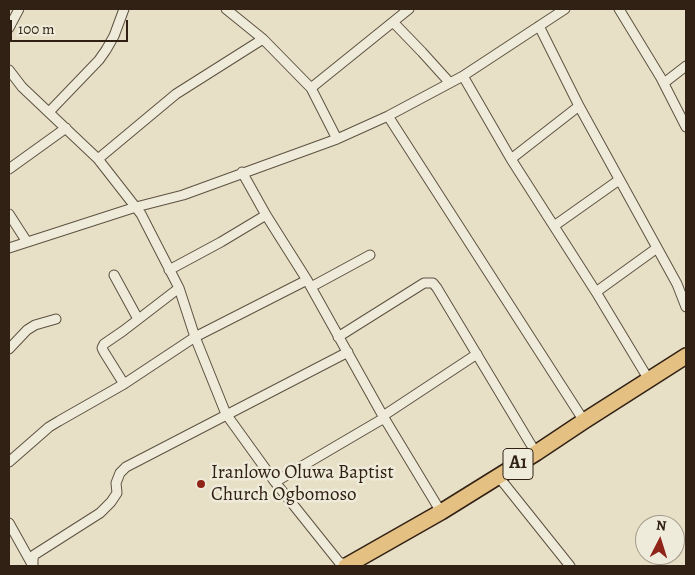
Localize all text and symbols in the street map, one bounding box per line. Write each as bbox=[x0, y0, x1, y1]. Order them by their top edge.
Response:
scale bar bbox=[12, 10, 130, 42]
text: 100 m bbox=[18, 19, 55, 39]
road number: A1 bbox=[503, 448, 533, 479]
place label: Iranlowo Oluwa Baptist Church Ogbomoso bbox=[211, 462, 394, 506]
marker: Iranlowo Oluwa Baptist Church Ogbomoso bbox=[195, 478, 207, 490]
north arrow bbox=[635, 515, 685, 565]
text: N bbox=[655, 516, 667, 535]

